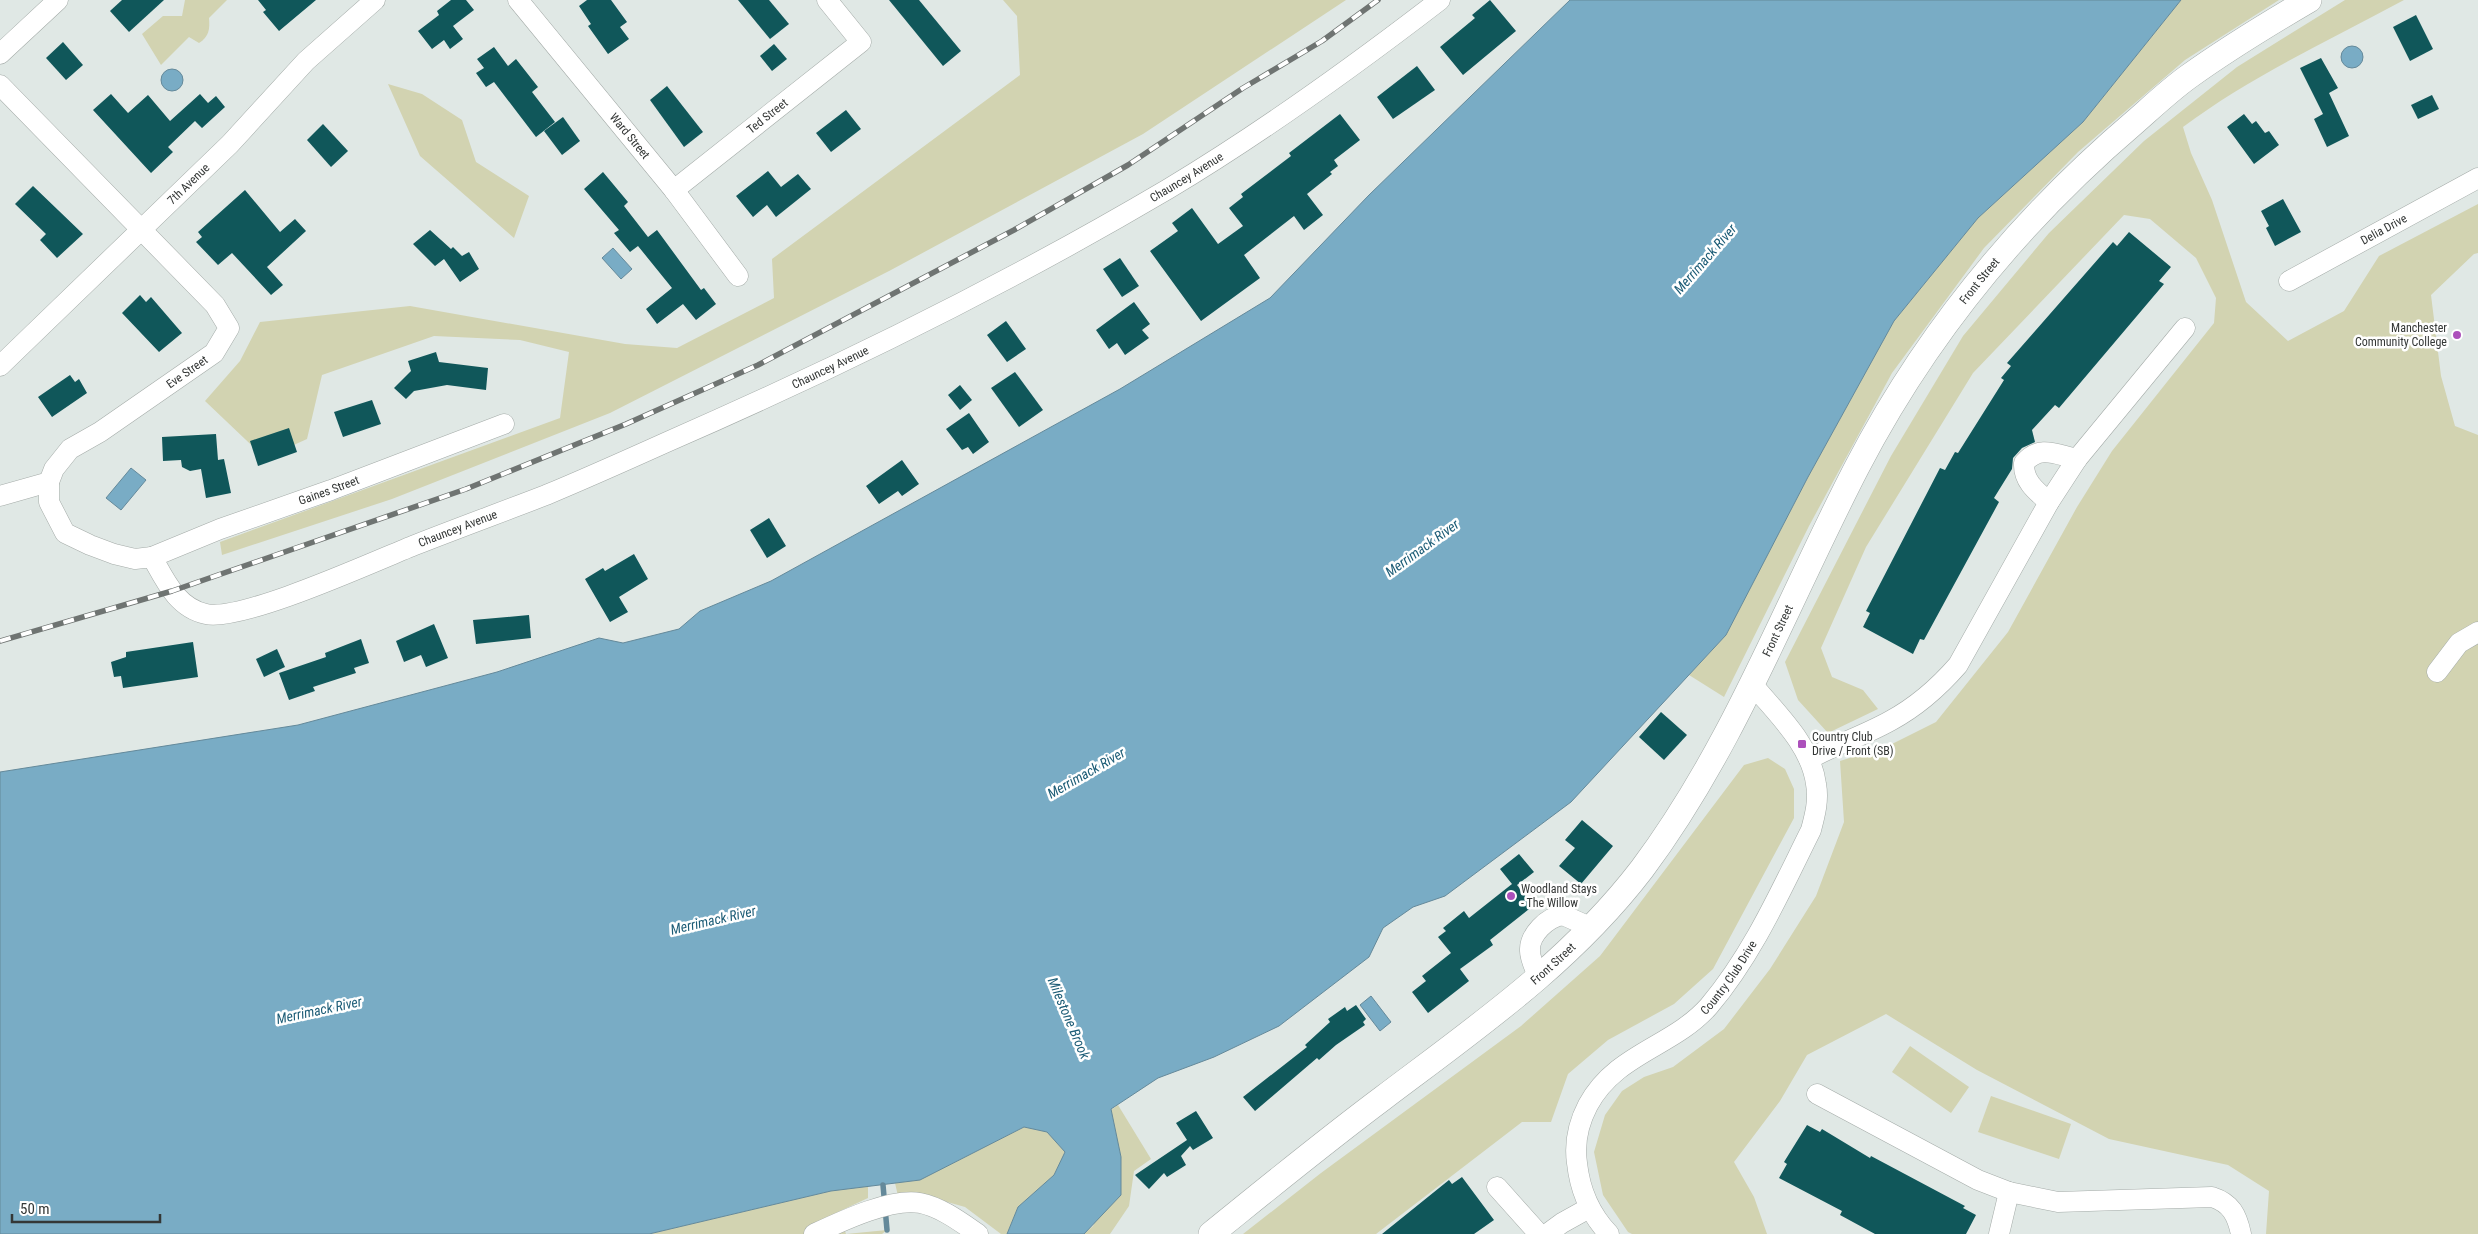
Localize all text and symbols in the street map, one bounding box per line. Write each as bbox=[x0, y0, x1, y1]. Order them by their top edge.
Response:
street label: Ted Street bbox=[744, 95, 791, 137]
street label: Ward Street bbox=[607, 110, 653, 162]
street label: Chauncey Avenue bbox=[1147, 149, 1226, 205]
street label: 7th Avenue bbox=[165, 160, 213, 207]
street label: Delia Drive bbox=[2358, 211, 2410, 248]
water label: Merrimack River bbox=[1670, 220, 1740, 297]
street label: Front Street bbox=[1957, 255, 2003, 307]
place label: Manchester Community College bbox=[2355, 321, 2447, 349]
marker: Manchester Community College bbox=[2451, 329, 2463, 341]
street label: Chauncey Avenue bbox=[790, 343, 871, 392]
street label: Eve Street bbox=[164, 352, 211, 391]
street label: Gaines Street bbox=[297, 473, 361, 508]
street label: Chauncey Avenue bbox=[416, 507, 500, 550]
water label: Merrimack River bbox=[1382, 515, 1463, 580]
street label: Front Street bbox=[1760, 602, 1796, 659]
place label: Country Club Drive / Front (SB) bbox=[1812, 730, 1894, 758]
marker: Country Club Drive / Front (SB) bbox=[1796, 738, 1808, 750]
water label: Merrimack River bbox=[1044, 744, 1128, 802]
place label: Woodland Stays - The Willow bbox=[1521, 882, 1597, 910]
marker: Woodland Stays - The Willow bbox=[1505, 890, 1517, 902]
water label: Merrimack River bbox=[669, 902, 758, 938]
street label: Country Club Drive bbox=[1698, 938, 1760, 1018]
street label: Front Street bbox=[1528, 940, 1579, 988]
water label: Milestone Brook bbox=[1045, 975, 1094, 1062]
water label: Merrimack River bbox=[275, 993, 364, 1027]
scale bar bbox=[12, 1192, 160, 1224]
text: 50 m bbox=[20, 1200, 50, 1218]

